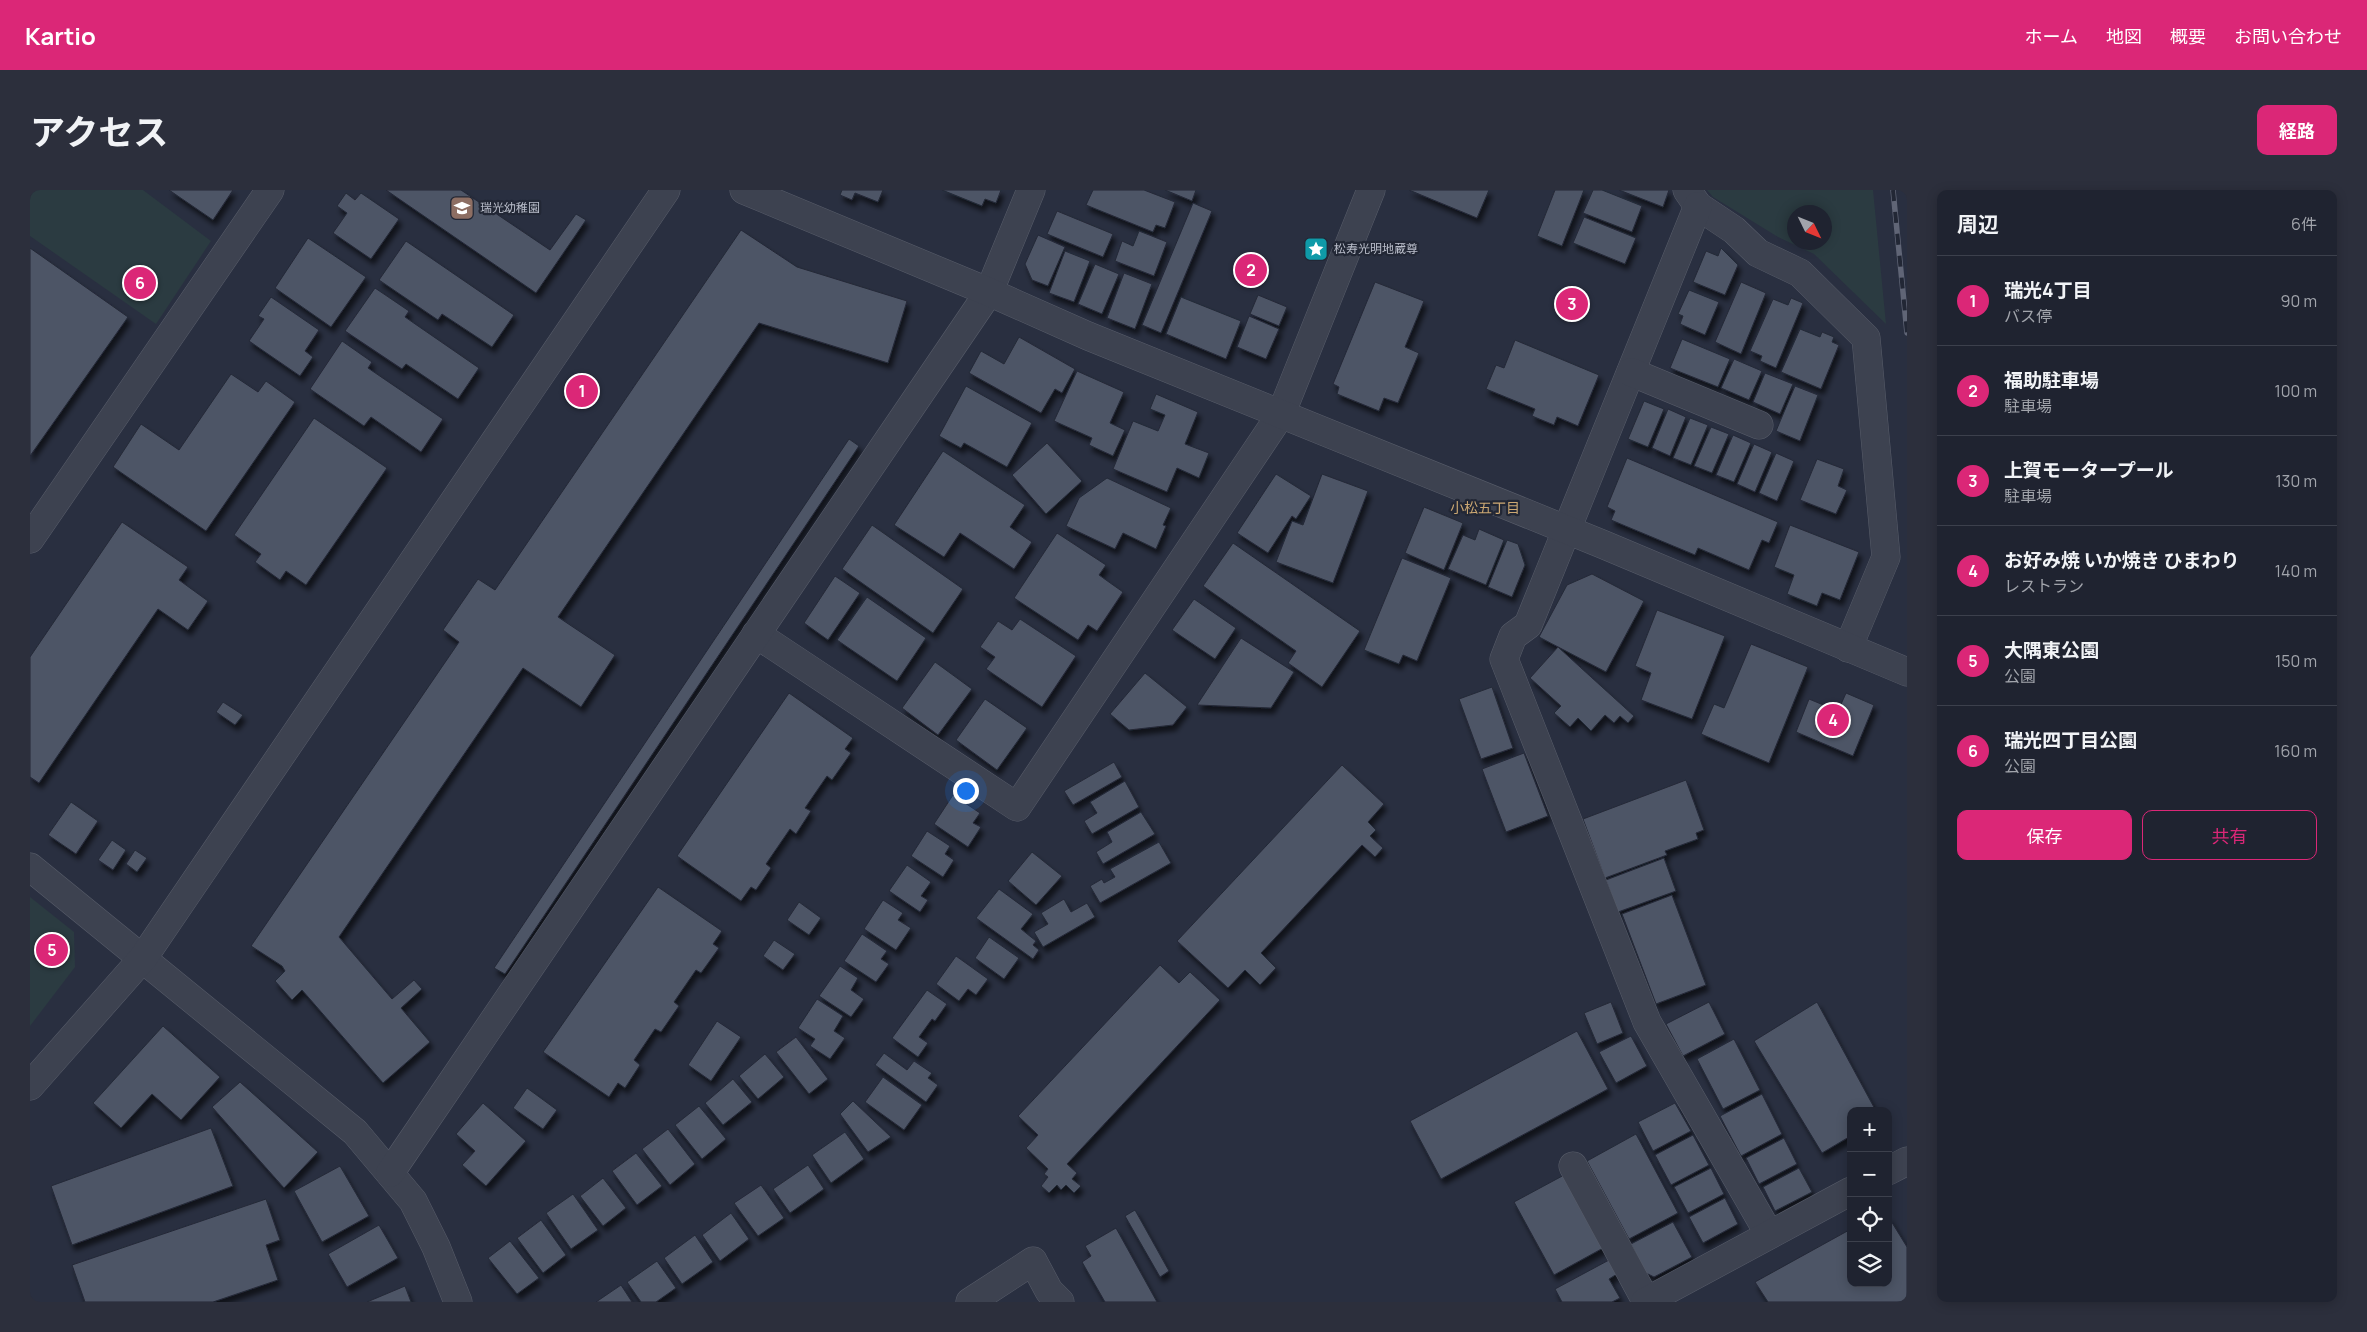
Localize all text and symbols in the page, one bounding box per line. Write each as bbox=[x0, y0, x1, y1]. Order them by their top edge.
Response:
text: Kartio bbox=[25, 19, 96, 52]
text: ホーム bbox=[2025, 24, 2078, 48]
text: 地図 bbox=[2106, 24, 2142, 48]
text: 概要 bbox=[2170, 24, 2206, 48]
text: お問い合わせ bbox=[2234, 24, 2342, 48]
button: 経路 bbox=[2257, 105, 2337, 155]
text: アクセス bbox=[30, 108, 168, 156]
school or university icon: 瑞光幼稚園 bbox=[449, 195, 475, 221]
place label: 瑞光幼稚園 bbox=[480, 199, 540, 216]
north arrow bbox=[1787, 205, 1832, 250]
text: 周辺 bbox=[1957, 210, 1999, 238]
text: 6件 bbox=[2291, 213, 2317, 235]
place icon: 松寿光明地蔵尊 bbox=[1303, 236, 1329, 262]
place label: 松寿光明地蔵尊 bbox=[1334, 240, 1418, 257]
pin: 2 bbox=[1235, 251, 1267, 289]
pin: 6 bbox=[124, 264, 156, 302]
text: 瑞光4丁目 bbox=[2004, 277, 2092, 303]
pin: 3 bbox=[1556, 285, 1588, 323]
text: 1 bbox=[1969, 290, 1977, 312]
text: 90 m bbox=[2281, 290, 2317, 312]
text: バス停 bbox=[2004, 305, 2052, 327]
text: 福助駐車場 bbox=[2004, 367, 2099, 393]
pin: 1 bbox=[566, 372, 598, 410]
text: 2 bbox=[1968, 380, 1978, 402]
text: 100 m bbox=[2274, 380, 2317, 402]
text: 駐車場 bbox=[2004, 395, 2052, 417]
text: 上賀モータープール bbox=[2004, 457, 2174, 483]
text: 3 bbox=[1968, 470, 1978, 492]
text: 130 m bbox=[2275, 470, 2317, 492]
text: 駐車場 bbox=[2004, 485, 2052, 507]
district label: 小松五丁目 bbox=[1450, 498, 1520, 517]
text: お好み焼 いか焼き ひまわり bbox=[2004, 547, 2240, 573]
text: 4 bbox=[1968, 560, 1978, 582]
text: 140 m bbox=[2275, 560, 2317, 582]
text: レストラン bbox=[2004, 575, 2084, 597]
text: 大隅東公園 bbox=[2004, 637, 2099, 663]
text: 5 bbox=[1968, 650, 1978, 672]
text: 150 m bbox=[2275, 650, 2317, 672]
text: 公園 bbox=[2004, 665, 2036, 687]
pin: 4 bbox=[1817, 701, 1849, 739]
text: 瑞光四丁目公園 bbox=[2004, 727, 2137, 753]
text: 6 bbox=[1968, 740, 1978, 762]
text: 160 m bbox=[2274, 740, 2317, 762]
text: 公園 bbox=[2004, 755, 2036, 777]
your location bbox=[953, 778, 979, 804]
button: 保存 bbox=[1957, 810, 2132, 860]
button: 共有 bbox=[2142, 810, 2317, 860]
pin: 5 bbox=[36, 931, 68, 969]
map controls bbox=[1847, 1107, 1892, 1287]
button: + bbox=[1847, 1107, 1892, 1152]
button: − bbox=[1847, 1152, 1892, 1197]
button: locate bbox=[1847, 1197, 1892, 1242]
button: layers bbox=[1847, 1242, 1892, 1287]

